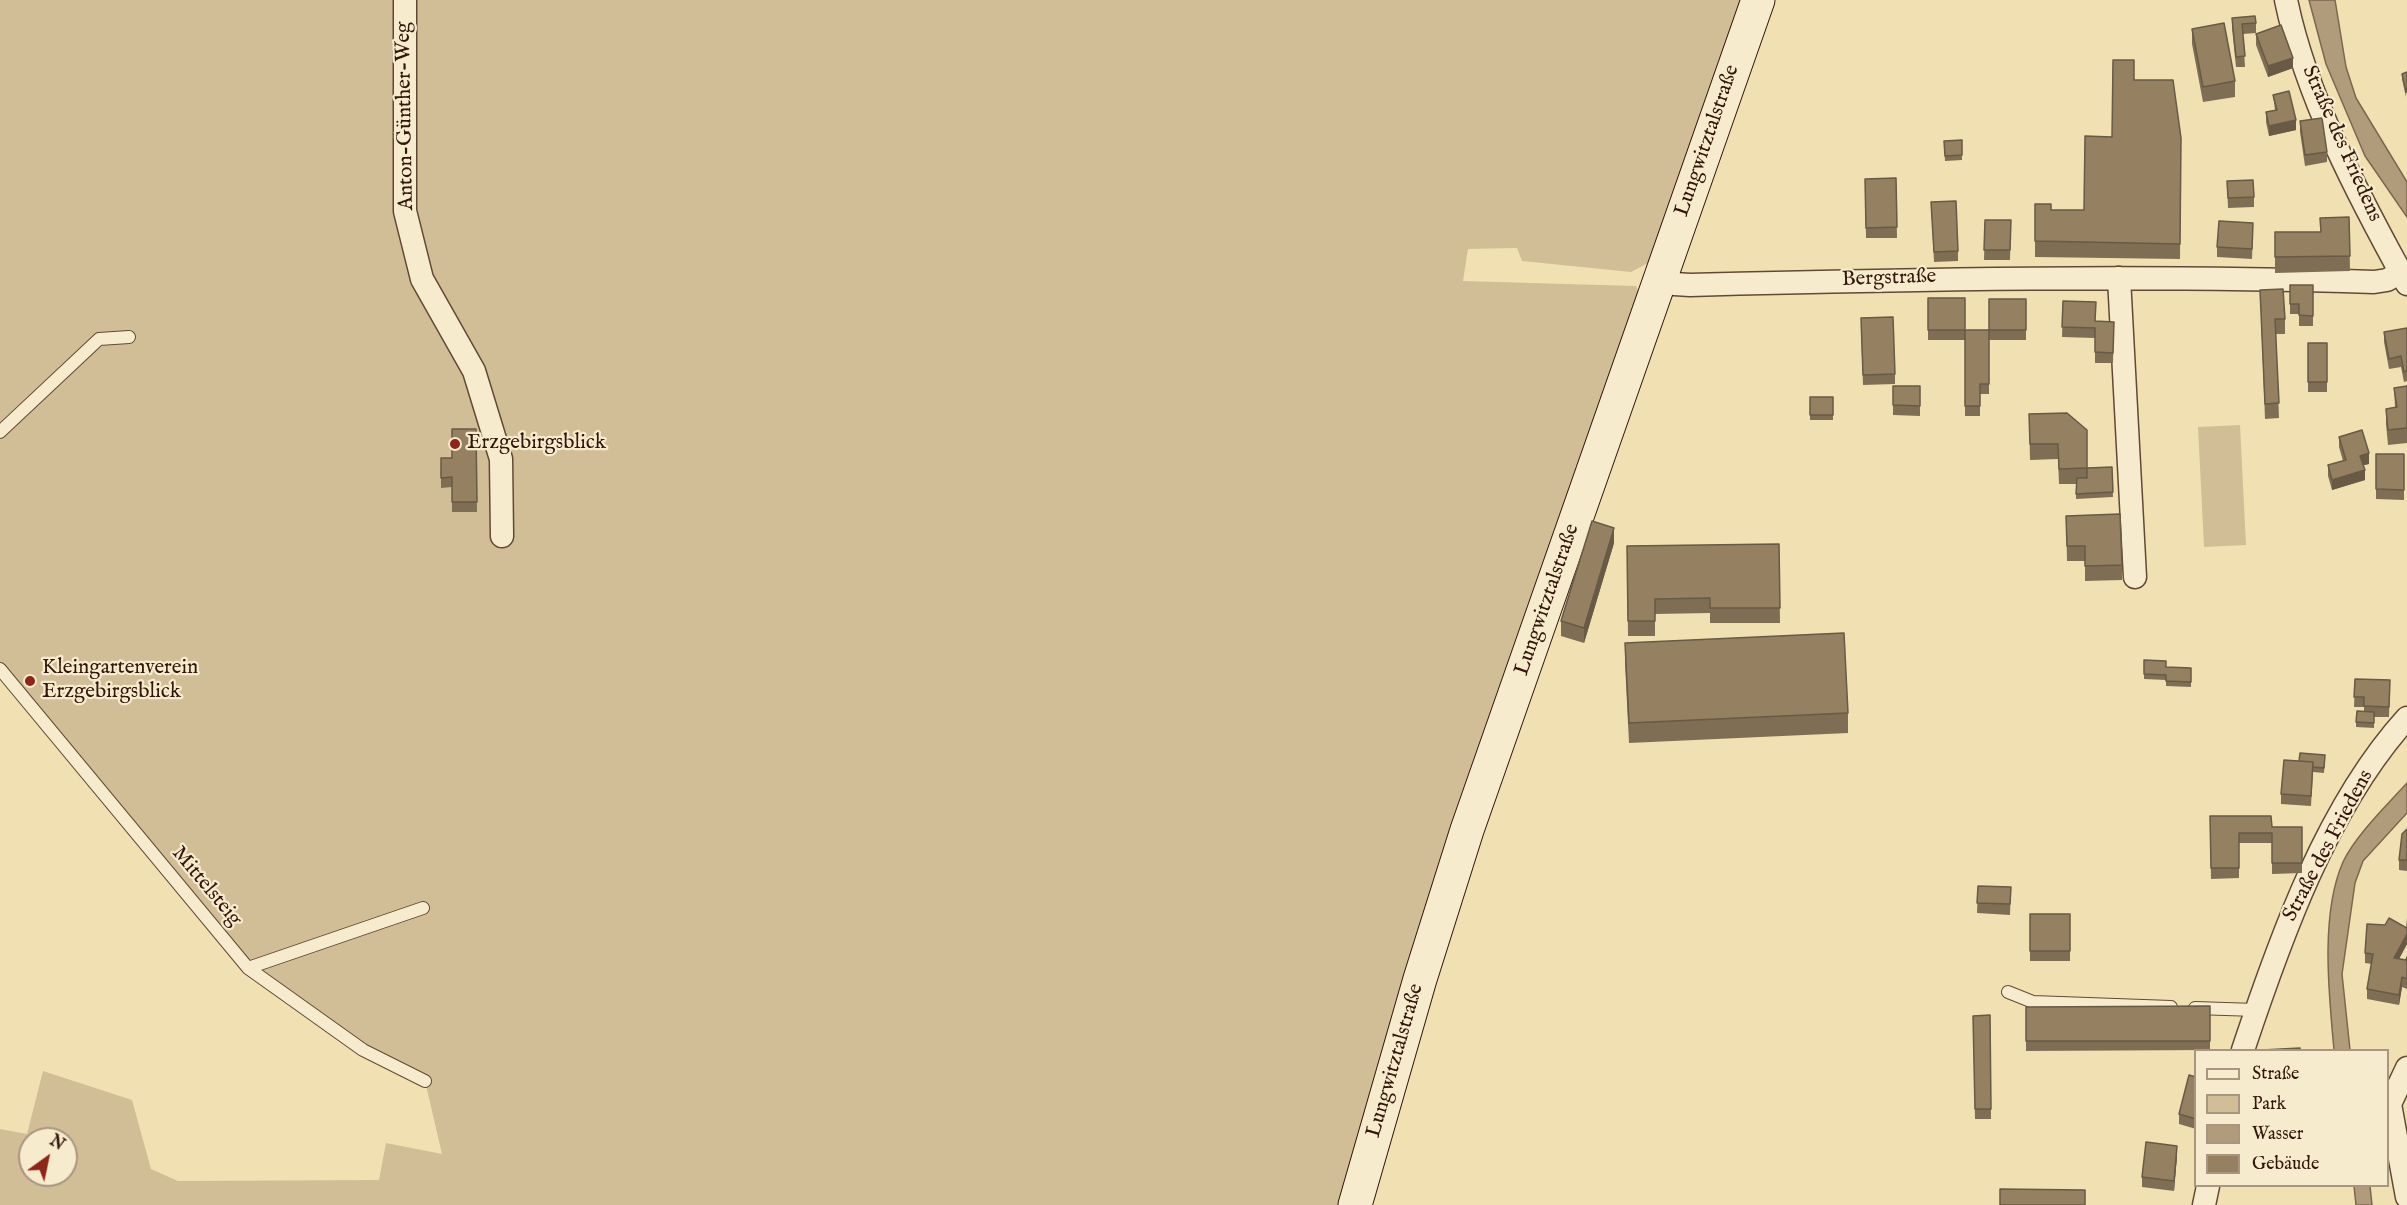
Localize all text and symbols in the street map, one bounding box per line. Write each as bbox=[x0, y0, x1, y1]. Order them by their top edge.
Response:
street label: Anton-Günther-Weg bbox=[392, 21, 420, 211]
street label: Lungwitztalstraße bbox=[1670, 62, 1746, 220]
street label: Straße des Friedens bbox=[2295, 62, 2387, 226]
street label: Bergstraße bbox=[1841, 265, 1937, 293]
place label: Erzgebirgsblick bbox=[467, 431, 606, 457]
marker: Erzgebirgsblick bbox=[448, 437, 462, 451]
street label: Lungwitztalstraße bbox=[1510, 521, 1586, 679]
place label: Kleingartenverein Erzgebirgsblick bbox=[42, 656, 198, 706]
marker: Kleingartenverein Erzgebirgsblick bbox=[23, 674, 37, 688]
street label: Straße des Friedens bbox=[2278, 766, 2380, 926]
street label: Mittelsteig bbox=[165, 842, 247, 932]
street label: Lungwitztalstraße bbox=[1362, 981, 1430, 1141]
legend bbox=[2194, 1049, 2389, 1187]
text: Straße bbox=[2252, 1063, 2299, 1086]
text: Park bbox=[2252, 1093, 2286, 1116]
text: Wasser bbox=[2252, 1123, 2303, 1146]
north arrow bbox=[18, 1127, 78, 1187]
text: N bbox=[45, 1131, 68, 1156]
text: Gebäude bbox=[2252, 1153, 2319, 1176]

